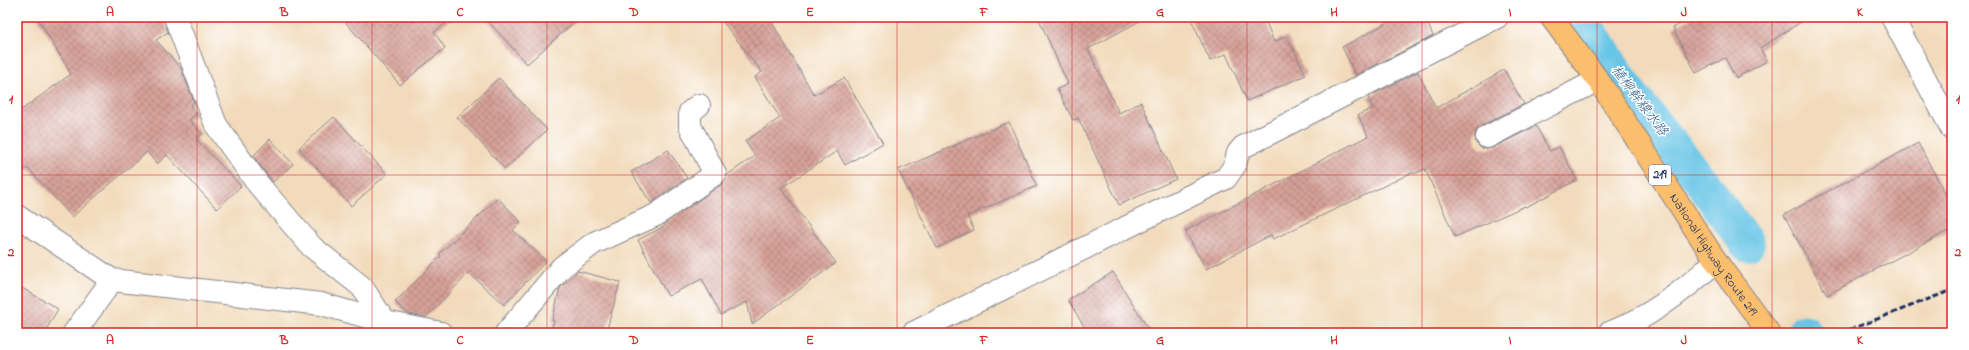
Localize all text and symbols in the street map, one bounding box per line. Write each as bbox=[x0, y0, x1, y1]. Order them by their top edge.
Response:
text: A bbox=[106, 3, 114, 22]
text: B bbox=[279, 3, 289, 22]
text: C bbox=[456, 3, 464, 22]
text: D bbox=[628, 3, 639, 22]
text: E bbox=[806, 3, 814, 22]
text: F bbox=[979, 3, 989, 22]
text: G bbox=[1156, 3, 1164, 22]
text: H bbox=[1330, 3, 1338, 22]
text: I bbox=[1508, 3, 1512, 22]
text: J bbox=[1681, 3, 1687, 22]
text: K bbox=[1857, 3, 1864, 22]
water label: 植柳幹線水路 bbox=[1605, 61, 1673, 142]
text: 1 bbox=[9, 90, 14, 109]
text: 1 bbox=[1956, 90, 1961, 109]
road number: 219 bbox=[1649, 165, 1671, 185]
street label: National Highway Route 219 bbox=[1665, 189, 1763, 320]
text: 2 bbox=[7, 243, 15, 262]
text: 2 bbox=[1954, 243, 1962, 262]
text: A bbox=[106, 331, 114, 350]
text: B bbox=[279, 331, 289, 350]
text: C bbox=[456, 331, 464, 350]
text: D bbox=[628, 331, 639, 350]
text: E bbox=[806, 331, 814, 350]
text: F bbox=[979, 331, 989, 350]
text: G bbox=[1156, 331, 1164, 350]
text: H bbox=[1330, 331, 1338, 350]
text: I bbox=[1508, 331, 1512, 350]
text: J bbox=[1681, 331, 1687, 350]
text: K bbox=[1857, 331, 1864, 350]

